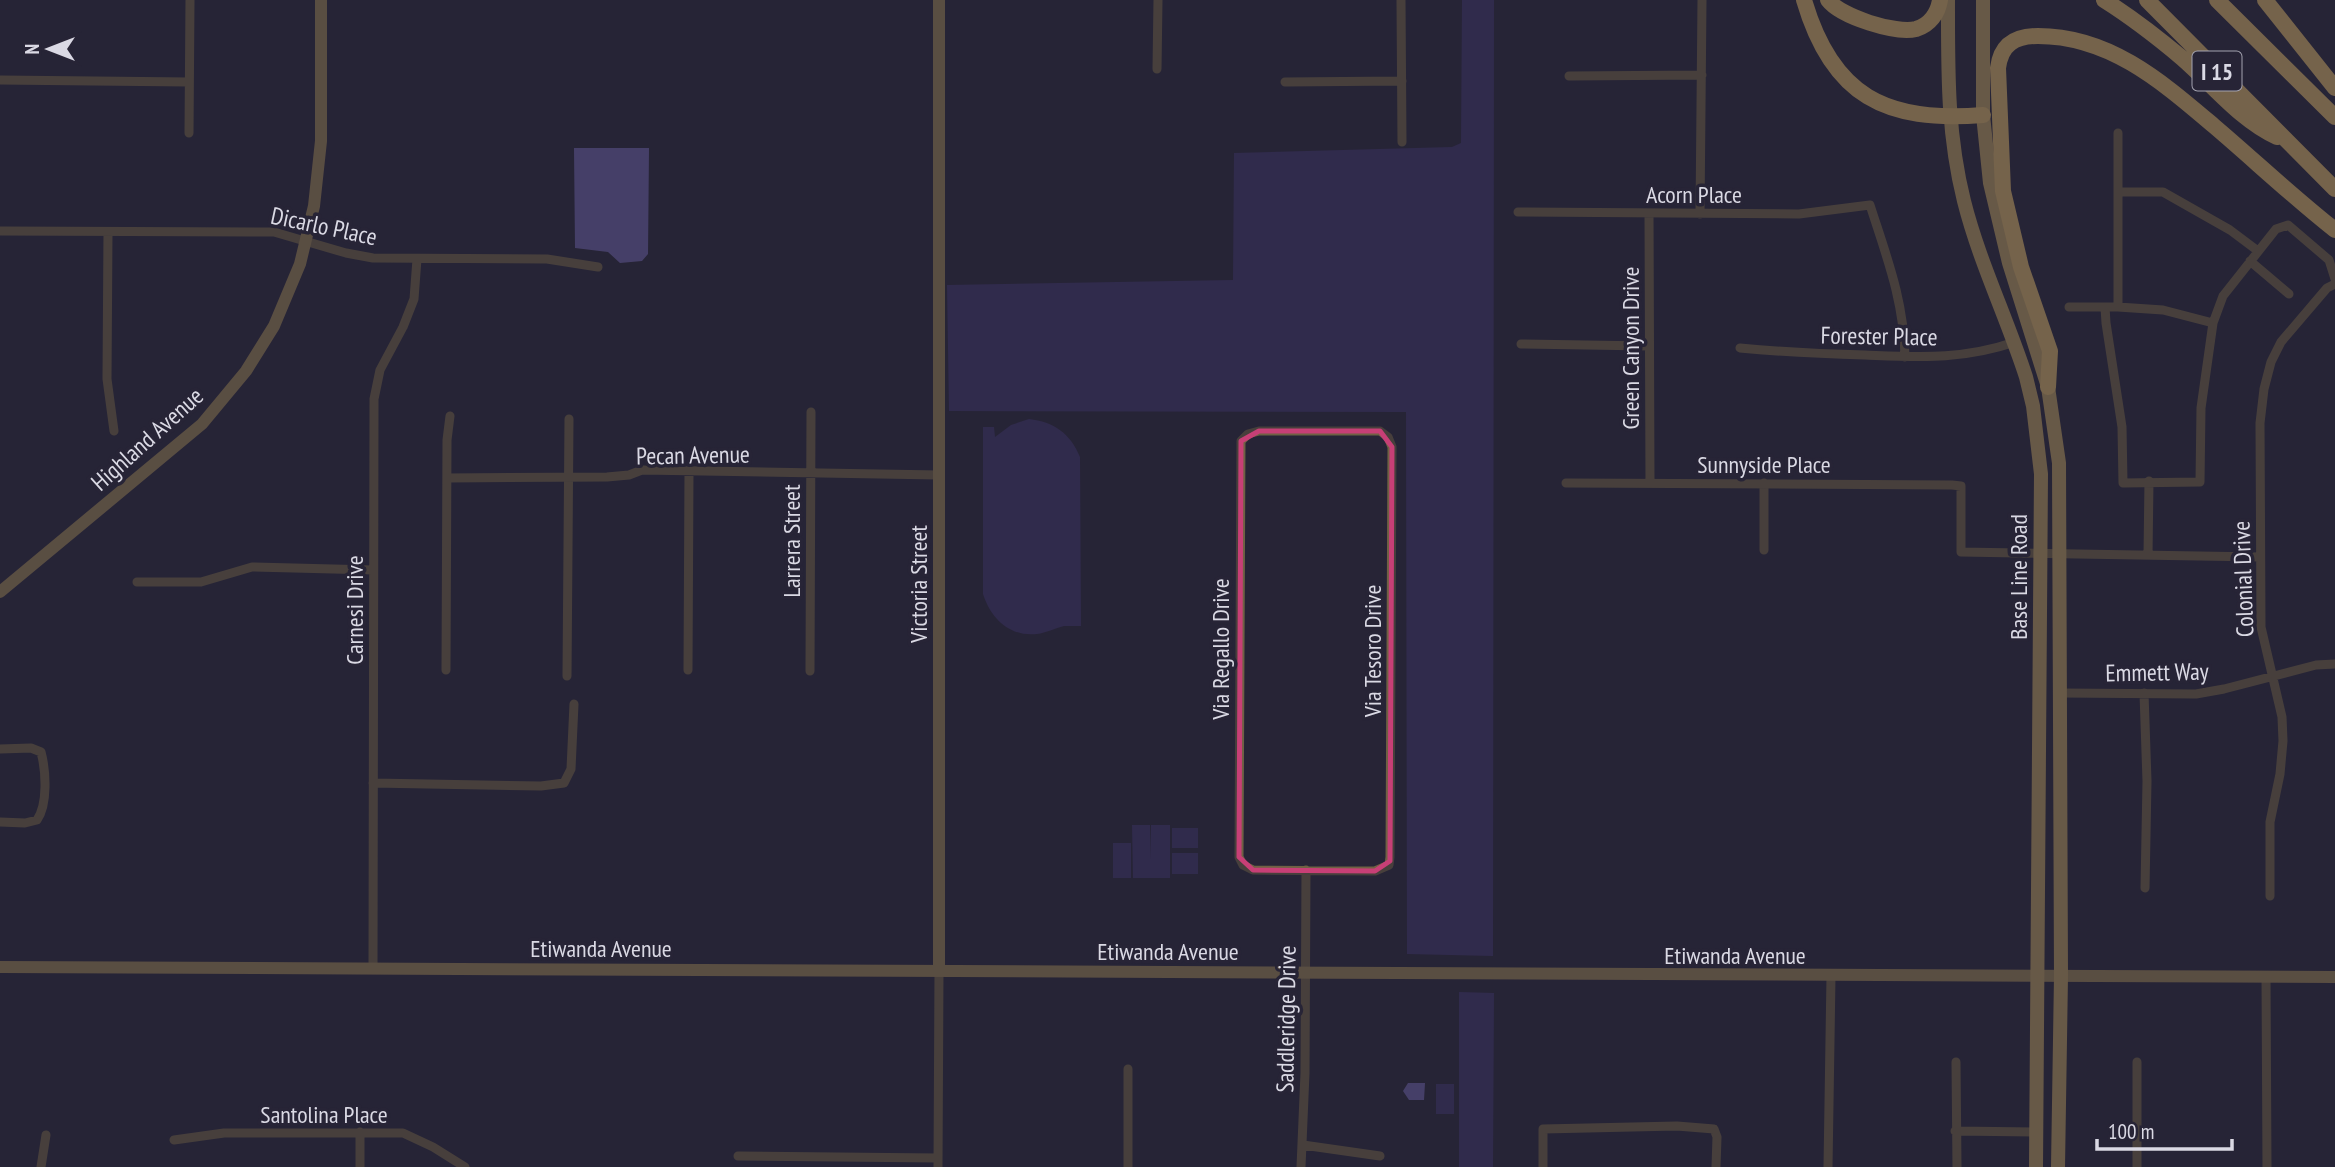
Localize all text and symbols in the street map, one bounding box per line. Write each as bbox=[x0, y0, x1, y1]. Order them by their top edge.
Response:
north arrow bbox=[14, 14, 84, 84]
text: N bbox=[20, 44, 44, 54]
road number: I 15 bbox=[2192, 52, 2242, 90]
street label: Acorn Place bbox=[1646, 179, 1742, 210]
street label: Dicarlo Place bbox=[268, 200, 380, 252]
street label: Green Canyon Drive bbox=[1615, 266, 1646, 430]
street label: Forester Place bbox=[1820, 319, 1938, 353]
street label: Highland Avenue bbox=[85, 381, 209, 497]
street label: Pecan Avenue bbox=[636, 439, 750, 471]
street label: Sunnyside Place bbox=[1697, 449, 1831, 480]
street label: Larrera Street bbox=[776, 484, 807, 598]
street label: Base Line Road bbox=[2003, 514, 2034, 640]
street label: Colonial Drive bbox=[2225, 520, 2261, 638]
street label: Victoria Street bbox=[903, 525, 934, 644]
street label: Carnesi Drive bbox=[339, 555, 370, 665]
street label: Via Regallo Drive bbox=[1205, 578, 1236, 721]
street label: Via Tesoro Drive bbox=[1357, 585, 1388, 718]
street label: Emmett Way bbox=[2105, 656, 2209, 688]
street label: Etiwanda Avenue bbox=[530, 933, 672, 964]
street label: Etiwanda Avenue bbox=[1097, 936, 1239, 967]
street label: Etiwanda Avenue bbox=[1664, 940, 1806, 971]
street label: Saddleridge Drive bbox=[1269, 945, 1303, 1093]
street label: Santolina Place bbox=[260, 1099, 388, 1130]
scale bar bbox=[2097, 1108, 2232, 1152]
text: 100 m bbox=[2108, 1118, 2154, 1145]

